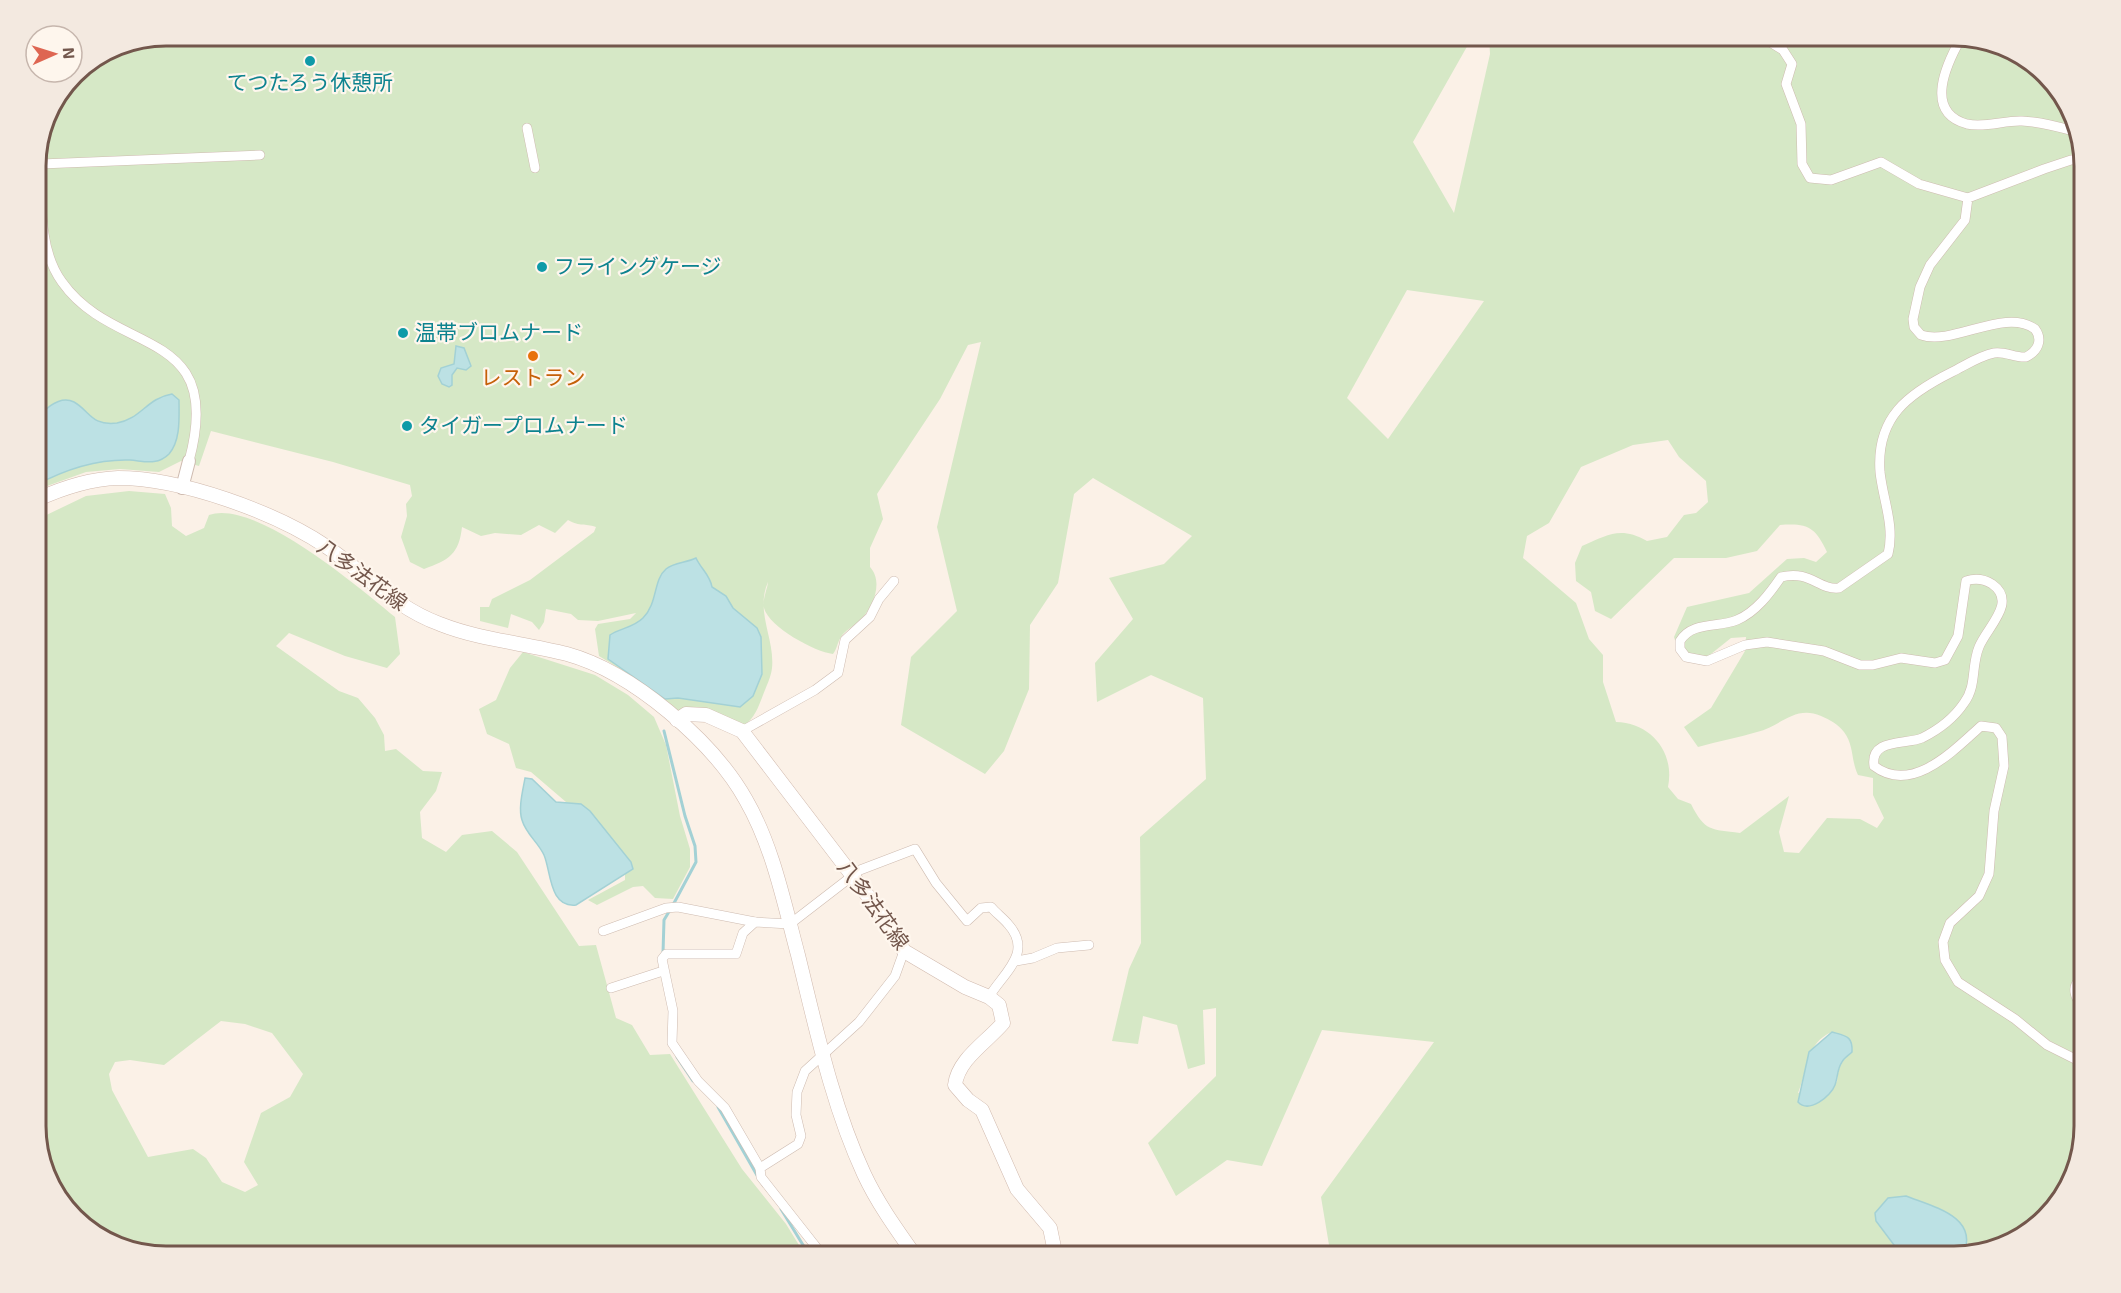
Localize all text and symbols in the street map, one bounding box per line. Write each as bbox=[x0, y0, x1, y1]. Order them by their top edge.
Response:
north arrow bbox=[24, 24, 84, 84]
text: N bbox=[60, 47, 79, 59]
marker: てつたろう休憩所 bbox=[303, 54, 317, 68]
place label: てつたろう休憩所 bbox=[227, 69, 393, 94]
place label: フライングケージ bbox=[554, 253, 722, 278]
marker: フライングケージ bbox=[535, 260, 549, 274]
place label: 温帯ブロムナード bbox=[415, 319, 583, 344]
marker: 温帯ブロムナード bbox=[396, 326, 410, 340]
marker: レストラン bbox=[526, 349, 540, 363]
place label: レストラン bbox=[481, 364, 586, 389]
place label: タイガープロムナード bbox=[419, 412, 628, 437]
marker: タイガープロムナード bbox=[400, 419, 414, 433]
street label: 八多法花線 bbox=[313, 533, 413, 615]
street label: 八多法花線 bbox=[833, 854, 915, 954]

